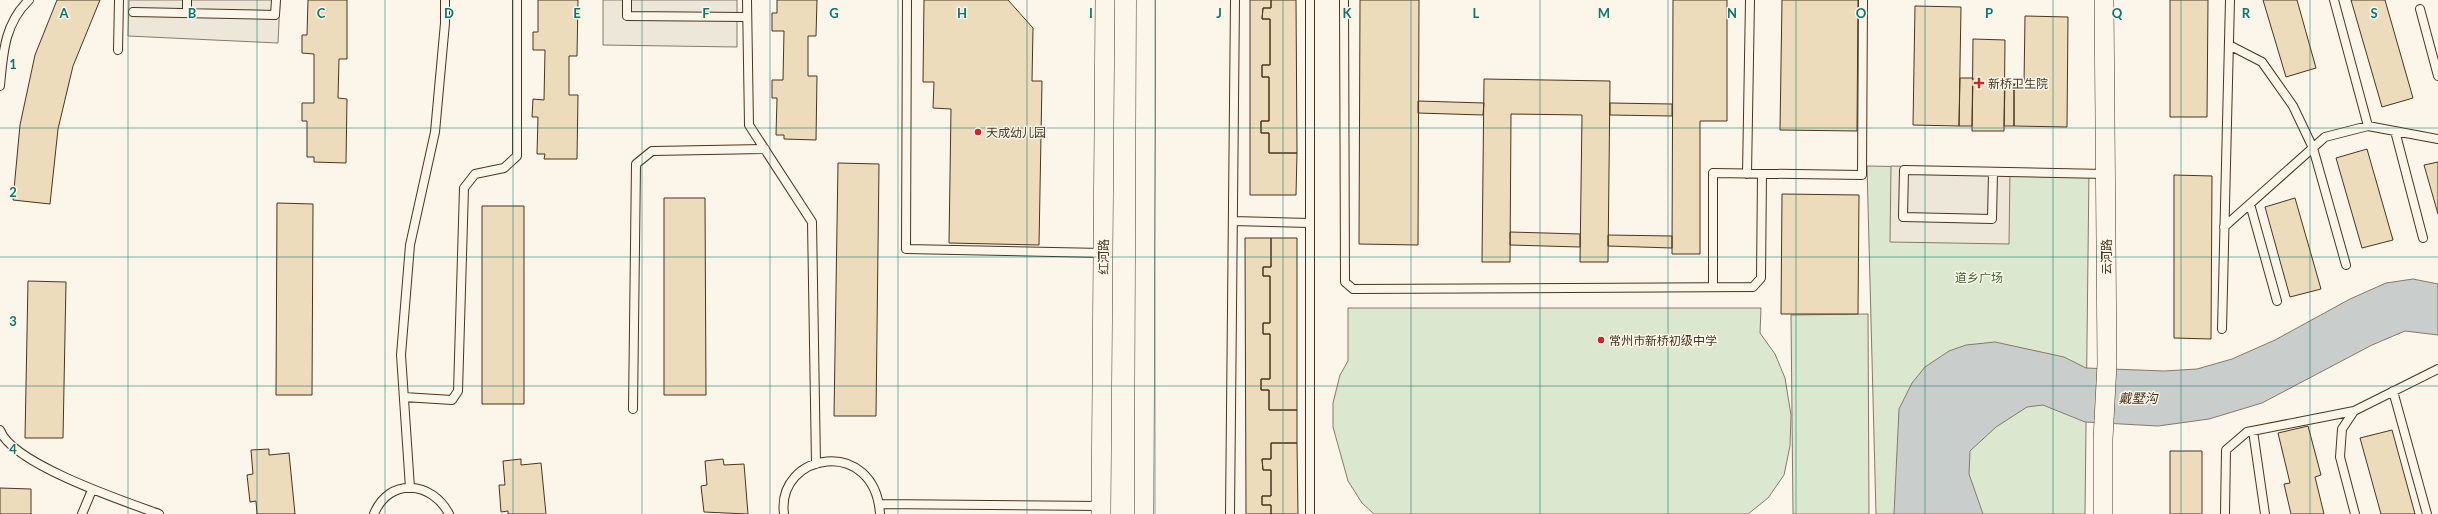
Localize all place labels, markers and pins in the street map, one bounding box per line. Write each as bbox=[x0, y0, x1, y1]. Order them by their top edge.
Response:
place label: 新桥卫生院 bbox=[1988, 76, 2048, 91]
marker: 新桥卫生院 bbox=[1973, 77, 1985, 89]
place label: 天成幼儿园 bbox=[986, 125, 1046, 140]
marker: 天成幼儿园 bbox=[973, 127, 983, 137]
place label: 常州市新桥初级中学 bbox=[1609, 333, 1717, 348]
marker: 常州市新桥初级中学 bbox=[1596, 335, 1606, 345]

